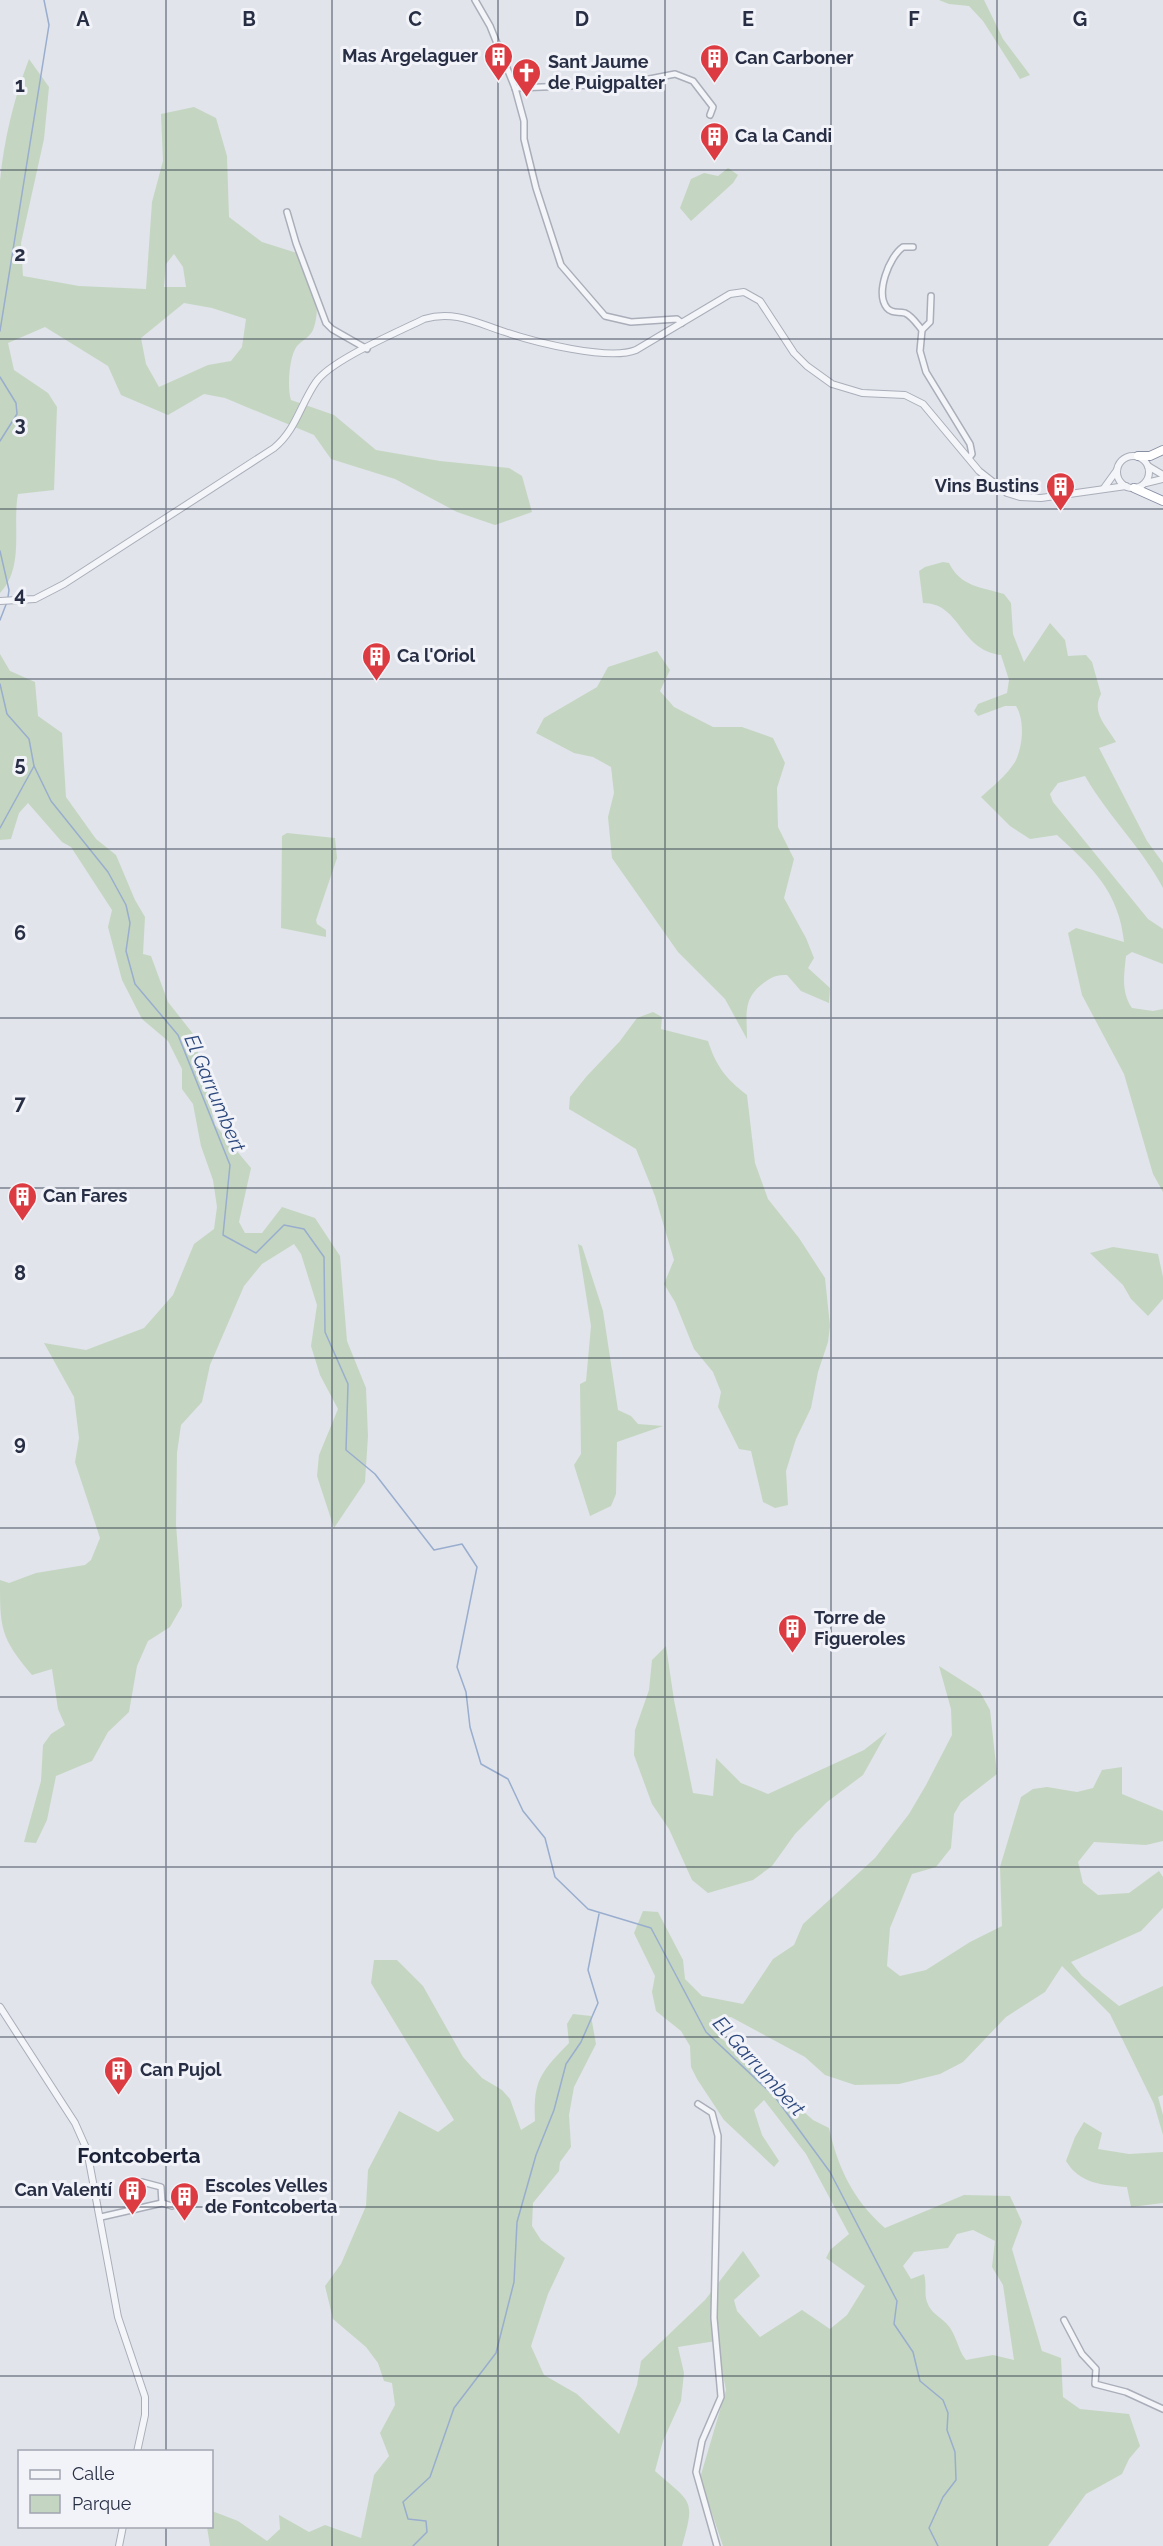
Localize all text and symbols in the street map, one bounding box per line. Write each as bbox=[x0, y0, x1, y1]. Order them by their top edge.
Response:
text: A bbox=[76, 7, 90, 31]
text: B bbox=[242, 7, 256, 31]
text: C bbox=[408, 7, 422, 31]
text: D bbox=[575, 7, 589, 31]
text: E bbox=[742, 7, 754, 31]
text: F bbox=[908, 7, 920, 31]
text: G bbox=[1073, 7, 1087, 31]
building icon: Mas Argelaguer bbox=[483, 40, 515, 82]
building icon: Can Carboner bbox=[698, 42, 730, 84]
place label: Mas Argelaguer bbox=[342, 45, 478, 66]
place label: Can Carboner bbox=[735, 47, 853, 68]
place label: Sant Jaume de Puigpalter bbox=[548, 51, 665, 93]
church icon: Sant Jaume de Puigpalter bbox=[511, 56, 543, 98]
text: 1 bbox=[15, 73, 25, 97]
building icon: Ca la Candi bbox=[698, 120, 730, 162]
place label: Ca la Candi bbox=[735, 125, 832, 146]
text: 2 bbox=[14, 242, 26, 266]
text: 3 bbox=[14, 412, 26, 436]
building icon: Vins Bustins bbox=[1044, 470, 1076, 512]
place label: Vins Bustins bbox=[935, 475, 1039, 496]
text: 4 bbox=[14, 582, 26, 606]
building icon: Ca l'Oriol bbox=[360, 640, 392, 682]
place label: Ca l'Oriol bbox=[397, 645, 476, 666]
text: 5 bbox=[14, 752, 26, 776]
text: 6 bbox=[14, 921, 26, 945]
water label: El Garrumbert bbox=[179, 1031, 251, 1156]
text: 7 bbox=[14, 1091, 26, 1115]
building icon: Can Fares bbox=[6, 1180, 38, 1222]
place label: Can Fares bbox=[43, 1185, 127, 1206]
text: 8 bbox=[14, 1261, 26, 1285]
text: 9 bbox=[14, 1431, 26, 1455]
place label: Torre de Figueroles bbox=[814, 1607, 905, 1649]
building icon: Torre de Figueroles bbox=[777, 1612, 809, 1654]
water label: El Garrumbert bbox=[708, 2011, 810, 2121]
building icon: Can Pujol bbox=[103, 2054, 135, 2096]
place label: Can Pujol bbox=[140, 2059, 222, 2080]
district label: Fontcoberta bbox=[77, 2143, 201, 2168]
building icon: Can Valentí bbox=[117, 2174, 149, 2216]
place label: Escoles Velles de Fontcoberta bbox=[205, 2175, 337, 2217]
place label: Can Valentí bbox=[14, 2179, 112, 2200]
building icon: Escoles Velles de Fontcoberta bbox=[168, 2180, 200, 2222]
legend bbox=[18, 2450, 213, 2528]
text: Calle bbox=[72, 2463, 115, 2484]
text: Parque bbox=[72, 2493, 132, 2514]

